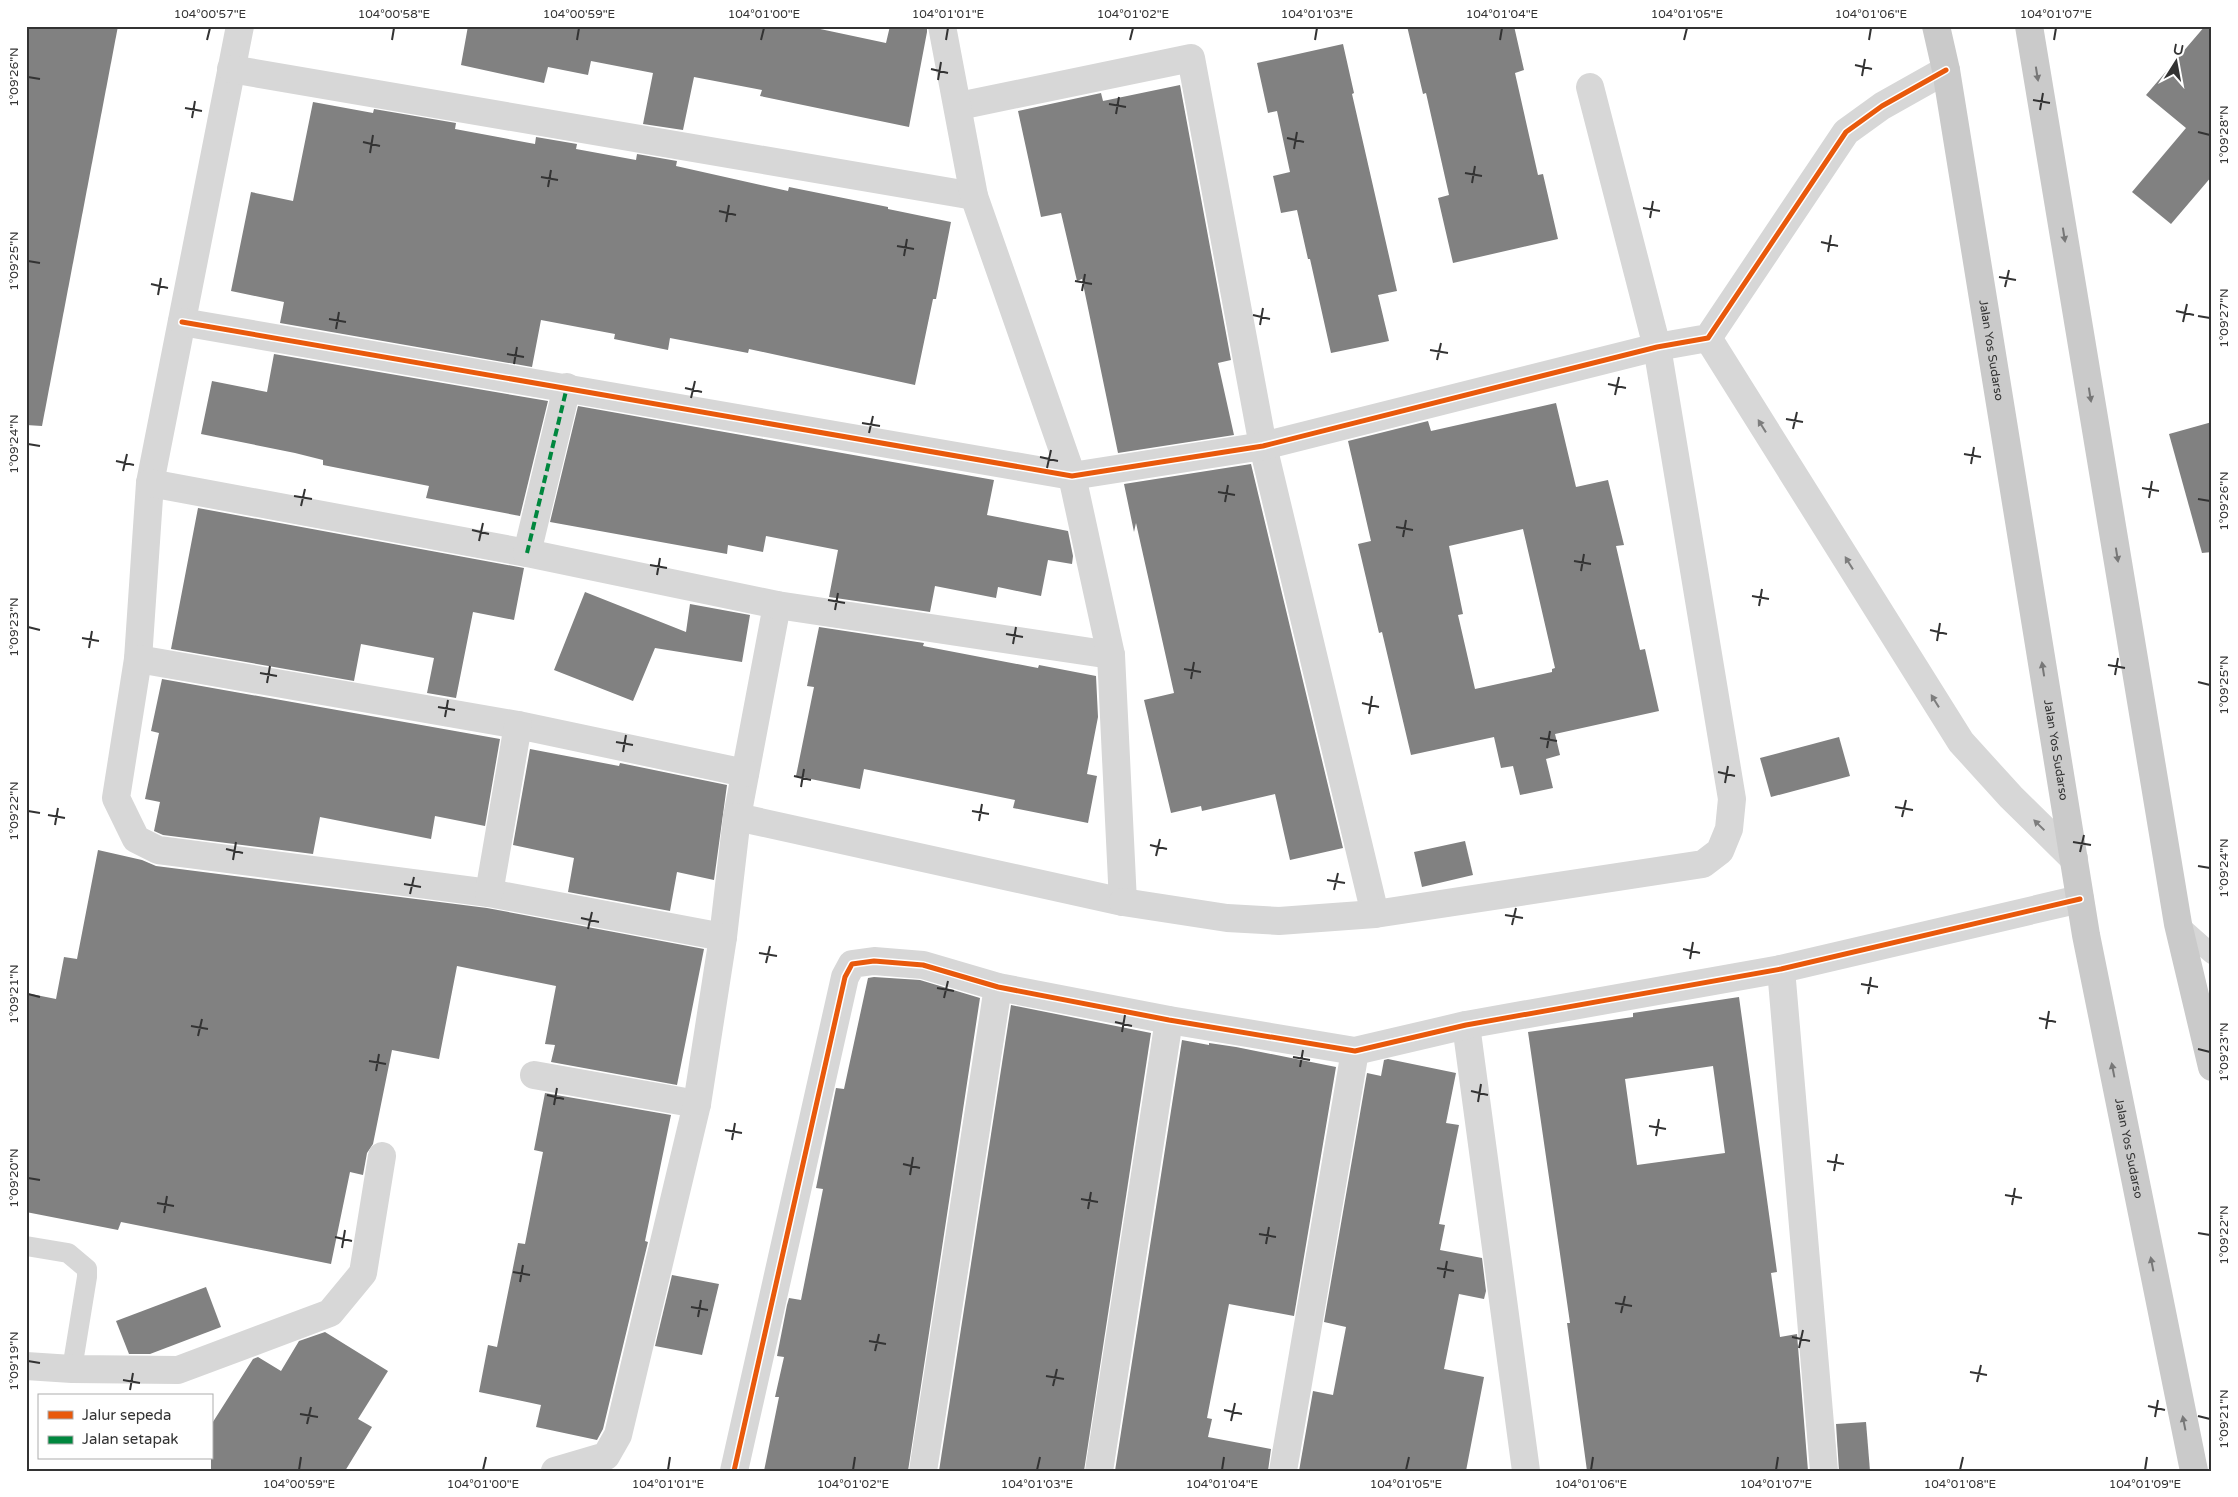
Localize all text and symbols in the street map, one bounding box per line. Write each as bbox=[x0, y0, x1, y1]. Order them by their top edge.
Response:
text: 104°00'57"E bbox=[174, 7, 247, 21]
text: 104°00'58"E bbox=[358, 7, 431, 21]
text: 104°00'59"E bbox=[543, 7, 616, 21]
text: 104°01'00"E bbox=[728, 7, 801, 21]
text: 104°01'01"E bbox=[912, 7, 985, 21]
text: 104°01'02"E bbox=[1097, 7, 1170, 21]
text: 104°01'03"E bbox=[1281, 7, 1354, 21]
text: 104°01'04"E bbox=[1466, 7, 1539, 21]
text: 104°01'05"E bbox=[1651, 7, 1724, 21]
text: 104°01'06"E bbox=[1835, 7, 1908, 21]
text: 104°01'07"E bbox=[2020, 7, 2093, 21]
north arrow bbox=[2150, 38, 2200, 88]
text: U bbox=[2172, 40, 2185, 59]
text: 1°09'26"N bbox=[7, 47, 21, 107]
one-way arrow bbox=[2034, 67, 2042, 83]
text: 1°09'28"N bbox=[2217, 105, 2231, 165]
one-way arrow bbox=[2060, 227, 2068, 243]
text: 1°09'25"N bbox=[7, 231, 21, 291]
text: 1°09'27"N bbox=[2217, 288, 2231, 348]
street label: Jalan Yos Sudarso bbox=[1976, 299, 2006, 402]
one-way arrow bbox=[2087, 387, 2095, 403]
text: 1°09'24"N bbox=[7, 414, 21, 474]
one-way arrow bbox=[1758, 419, 1767, 432]
text: 1°09'26"N bbox=[2217, 471, 2231, 531]
one-way arrow bbox=[2113, 548, 2121, 564]
one-way arrow bbox=[1844, 557, 1853, 570]
text: 1°09'23"N bbox=[7, 597, 21, 657]
text: 1°09'25"N bbox=[2217, 655, 2231, 715]
one-way arrow bbox=[2038, 660, 2046, 676]
one-way arrow bbox=[1930, 694, 1940, 708]
street label: Jalan Yos Sudarso bbox=[2041, 699, 2071, 802]
text: 1°09'22"N bbox=[7, 781, 21, 841]
one-way arrow bbox=[2033, 819, 2045, 831]
text: 1°09'24"N bbox=[2217, 838, 2231, 898]
text: 1°09'21"N bbox=[7, 964, 21, 1024]
text: 1°09'23"N bbox=[2217, 1022, 2231, 1082]
one-way arrow bbox=[2109, 1063, 2117, 1078]
street label: Jalan Yos Sudarso bbox=[2112, 1097, 2146, 1200]
text: 1°09'20"N bbox=[7, 1148, 21, 1208]
text: 1°09'22"N bbox=[2217, 1205, 2231, 1265]
one-way arrow bbox=[2148, 1256, 2156, 1271]
text: 1°09'19"N bbox=[7, 1331, 21, 1391]
text: 1°09'21"N bbox=[2217, 1389, 2231, 1449]
legend bbox=[38, 1394, 212, 1460]
text: Jalur sepeda bbox=[82, 1406, 171, 1424]
one-way arrow bbox=[2180, 1415, 2188, 1431]
text: Jalan setapak bbox=[82, 1430, 179, 1448]
text: 104°00'59"E bbox=[263, 1477, 336, 1491]
text: 104°01'00"E bbox=[447, 1477, 520, 1491]
text: 104°01'01"E bbox=[632, 1477, 705, 1491]
text: 104°01'02"E bbox=[817, 1477, 890, 1491]
text: 104°01'03"E bbox=[1001, 1477, 1074, 1491]
text: 104°01'04"E bbox=[1186, 1477, 1259, 1491]
text: 104°01'05"E bbox=[1370, 1477, 1443, 1491]
text: 104°01'06"E bbox=[1555, 1477, 1628, 1491]
text: 104°01'07"E bbox=[1740, 1477, 1813, 1491]
text: 104°01'08"E bbox=[1924, 1477, 1997, 1491]
text: 104°01'09"E bbox=[2109, 1477, 2182, 1491]

